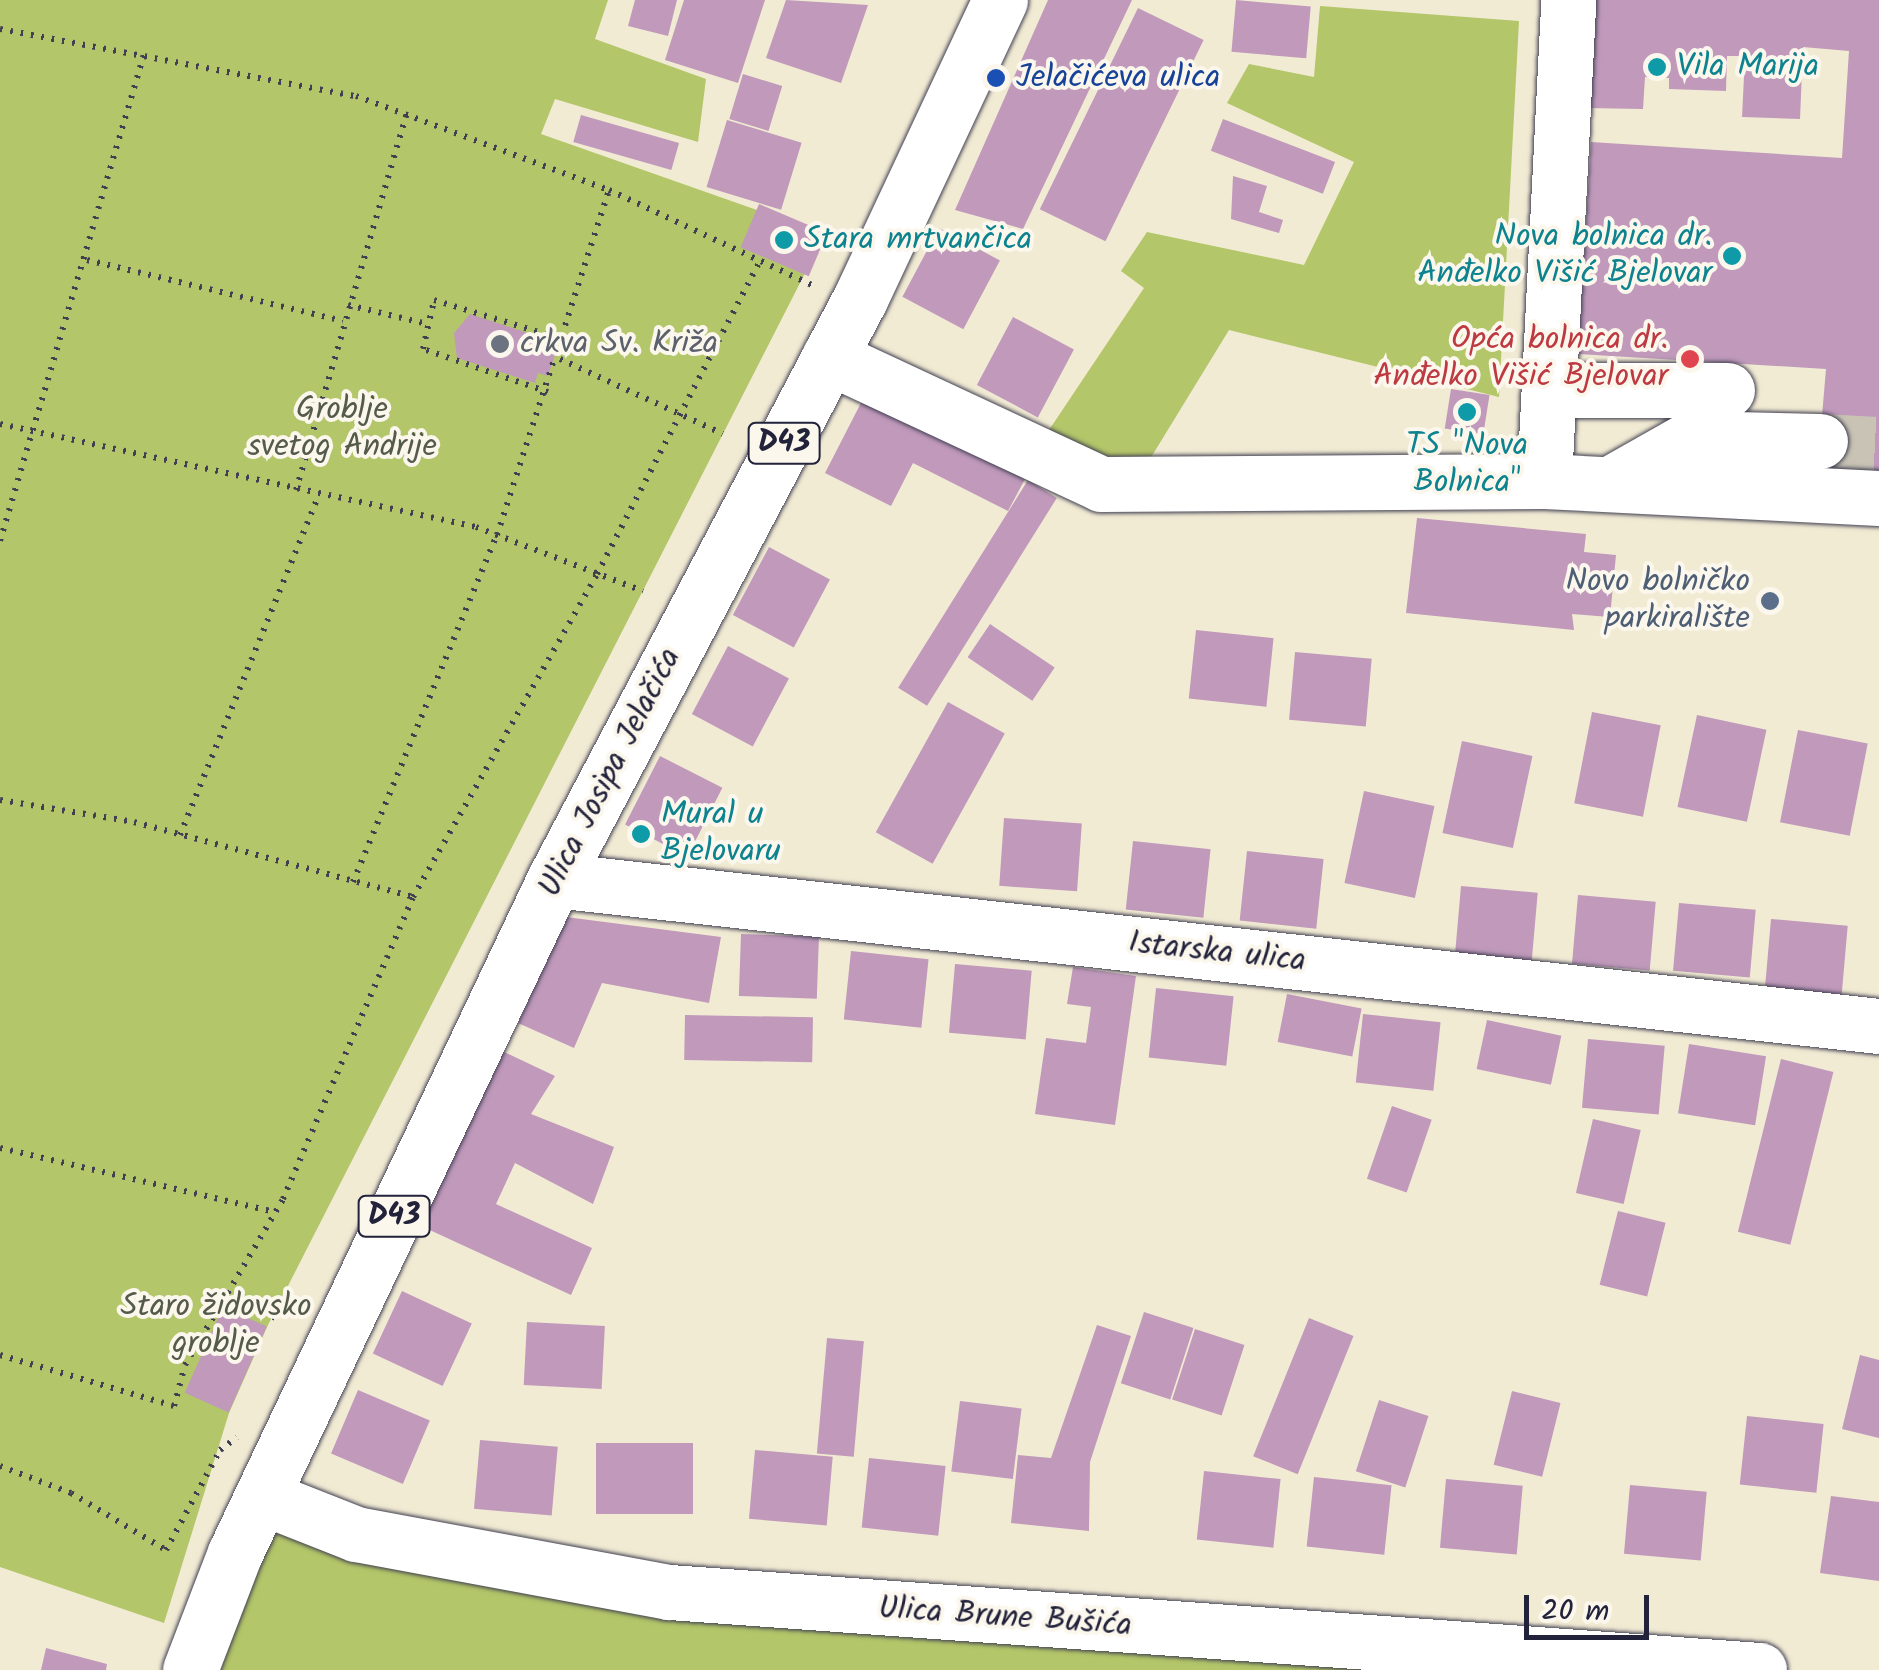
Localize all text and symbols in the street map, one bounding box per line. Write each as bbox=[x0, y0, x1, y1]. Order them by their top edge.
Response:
place label: Vila Marija bbox=[1677, 48, 1819, 86]
marker: Vila Marija bbox=[1646, 56, 1668, 78]
place label: Jelačićeva ulica bbox=[1016, 59, 1220, 97]
marker: Jelačićeva ulica bbox=[985, 67, 1007, 89]
place label: Nova bolnica dr. Anđelko Višić Bjelovar bbox=[1417, 219, 1712, 294]
place label: Stara mrtvančica bbox=[804, 221, 1032, 259]
marker: Stara mrtvančica bbox=[773, 229, 795, 251]
marker: Nova bolnica dr. Anđelko Višić Bjelovar bbox=[1721, 245, 1743, 267]
place label: Opća bolnica dr. Anđelko Višić Bjelovar bbox=[1373, 322, 1668, 397]
place label: crkva Sv. Križa bbox=[520, 325, 718, 363]
marker: crkva Sv. Križa bbox=[489, 333, 511, 355]
marker: Opća bolnica dr. Anđelko Višić Bjelovar bbox=[1677, 346, 1703, 372]
park label: Groblje svetog Andrije bbox=[247, 392, 437, 467]
marker: TS "Nova Bolnica" bbox=[1456, 401, 1478, 423]
road number: D43 bbox=[746, 418, 822, 468]
place label: TS "Nova Bolnica" bbox=[1406, 428, 1528, 503]
place label: Novo bolničko parkiralište bbox=[1565, 564, 1750, 639]
marker: Novo bolničko parkiralište bbox=[1759, 590, 1781, 612]
street label: Ulica Josipa Jelačića bbox=[532, 642, 690, 904]
place label: Mural u Bjelovaru bbox=[661, 797, 781, 872]
marker: Mural u Bjelovaru bbox=[630, 823, 652, 845]
street label: Istarska ulica bbox=[1126, 925, 1308, 981]
road number: D43 bbox=[356, 1191, 432, 1241]
park label: Staro židovsko groblje bbox=[121, 1289, 311, 1364]
scale bar bbox=[1529, 1575, 1654, 1637]
text: 20 m bbox=[1541, 1588, 1609, 1636]
street label: Ulica Brune Bušića bbox=[877, 1590, 1133, 1646]

